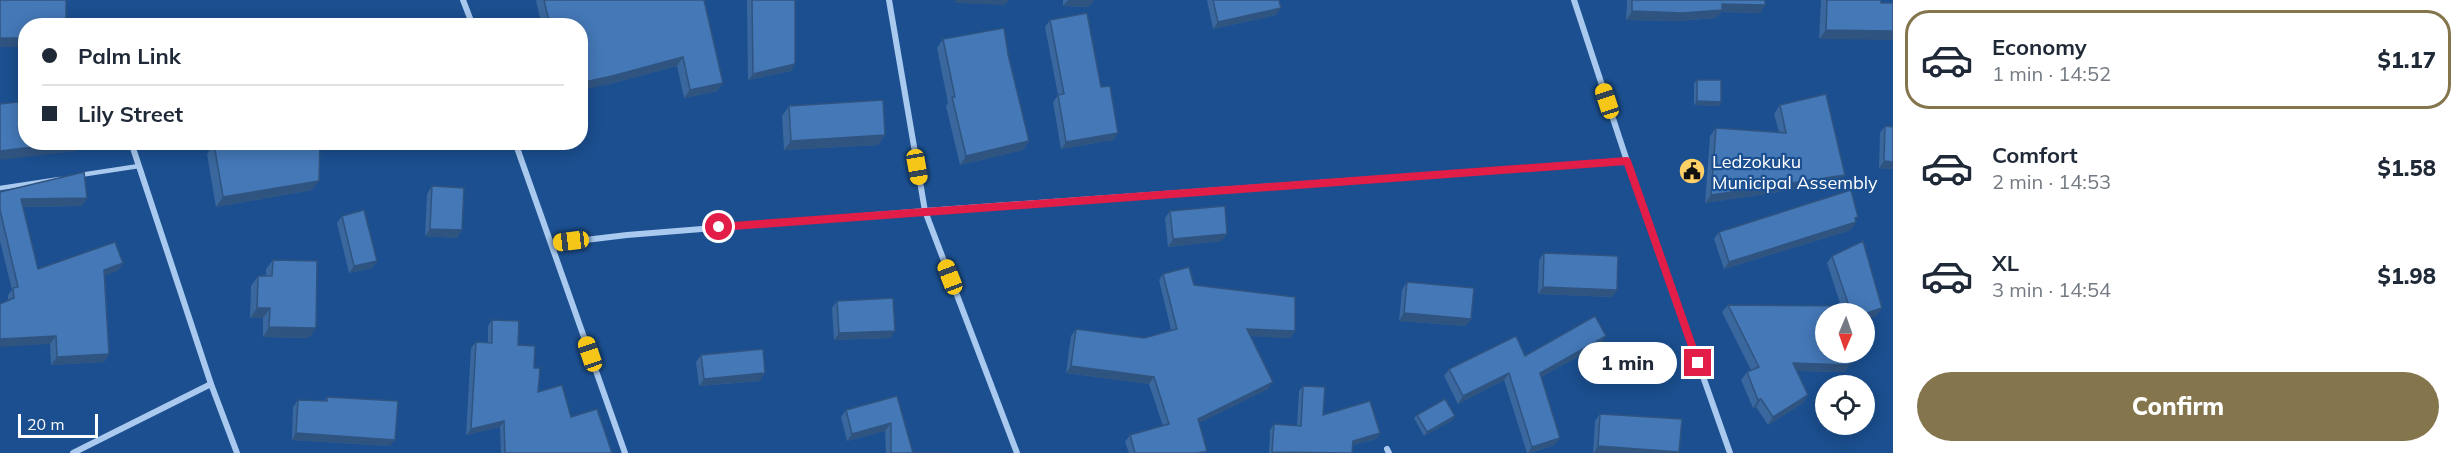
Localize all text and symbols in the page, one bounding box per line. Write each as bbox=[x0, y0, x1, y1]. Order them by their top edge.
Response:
icon: car bbox=[1920, 33, 1974, 87]
text: Economy bbox=[1992, 33, 2087, 61]
text: Palm Link bbox=[78, 42, 181, 70]
text: $1.17 bbox=[2377, 46, 2436, 74]
text: 1 min · 14:52 bbox=[1992, 61, 2111, 86]
car bbox=[1593, 81, 1621, 121]
text: Lily Street bbox=[78, 100, 183, 128]
icon: car bbox=[1920, 141, 1974, 195]
text: Comfort bbox=[1992, 141, 2078, 169]
car bbox=[905, 148, 929, 186]
place label: Ledzokuku Municipal Assembly bbox=[1712, 150, 1878, 194]
text: $1.58 bbox=[2377, 154, 2436, 182]
public building icon: Ledzokuku Municipal Assembly bbox=[1677, 156, 1707, 186]
text: 2 min · 14:53 bbox=[1992, 169, 2111, 194]
route start bbox=[705, 213, 732, 240]
car bbox=[552, 230, 590, 252]
icon: car bbox=[1920, 249, 1974, 303]
text: XL bbox=[1992, 249, 2019, 277]
car bbox=[935, 257, 965, 297]
text: $1.98 bbox=[2377, 262, 2436, 290]
text: 3 min · 14:54 bbox=[1992, 277, 2111, 302]
north arrow bbox=[1815, 303, 1875, 363]
map controls bbox=[1815, 303, 1875, 435]
car bbox=[576, 334, 604, 374]
callout: 1 min bbox=[1578, 342, 1677, 384]
route end bbox=[1684, 349, 1711, 376]
text: 1 min bbox=[1601, 350, 1654, 375]
button: Confirm bbox=[1917, 372, 2439, 441]
button: locate bbox=[1815, 375, 1875, 435]
scale bar bbox=[18, 411, 98, 438]
text: 20 m bbox=[27, 414, 64, 434]

